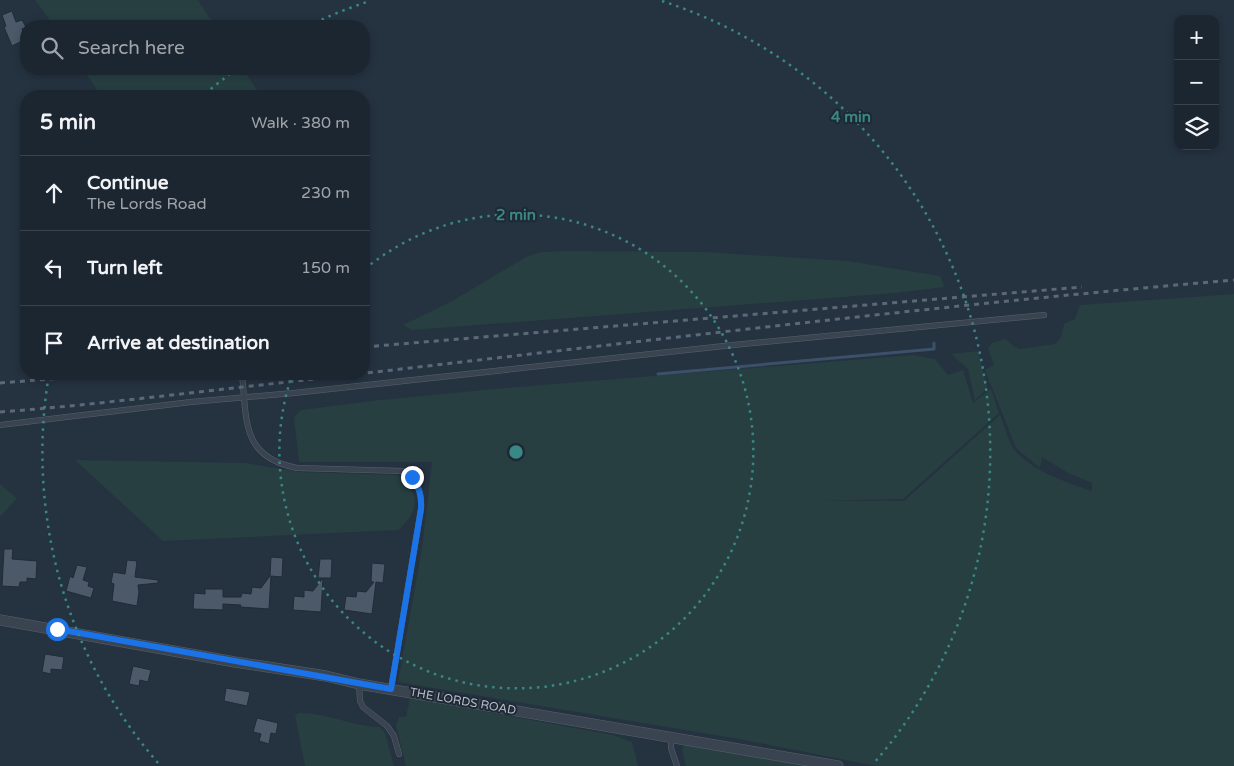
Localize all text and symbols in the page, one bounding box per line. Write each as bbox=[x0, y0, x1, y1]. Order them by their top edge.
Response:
map controls bbox=[1174, 15, 1219, 150]
button: + bbox=[1174, 15, 1219, 60]
search box bbox=[20, 20, 370, 75]
icon: search bbox=[38, 34, 66, 62]
text: Search here bbox=[78, 37, 185, 59]
button: − bbox=[1174, 60, 1219, 105]
button: layers bbox=[1174, 105, 1219, 150]
text: 4 min bbox=[831, 108, 871, 126]
text: 5 min bbox=[40, 110, 96, 135]
text: Walk · 380 m bbox=[251, 113, 350, 133]
text: Continue bbox=[87, 172, 169, 194]
icon: ahead bbox=[40, 179, 68, 207]
text: 230 m bbox=[301, 183, 350, 203]
text: The Lords Road bbox=[87, 194, 207, 214]
text: 2 min bbox=[496, 206, 536, 224]
icon: left bbox=[40, 254, 68, 282]
text: Turn left bbox=[87, 257, 163, 279]
text: 150 m bbox=[301, 258, 350, 278]
icon: arrive bbox=[40, 329, 68, 357]
text: Arrive at destination bbox=[87, 332, 270, 354]
centre of rings bbox=[507, 443, 525, 461]
route end bbox=[401, 466, 424, 489]
route start bbox=[46, 618, 69, 641]
street label: THE LORDS ROAD bbox=[409, 685, 517, 717]

